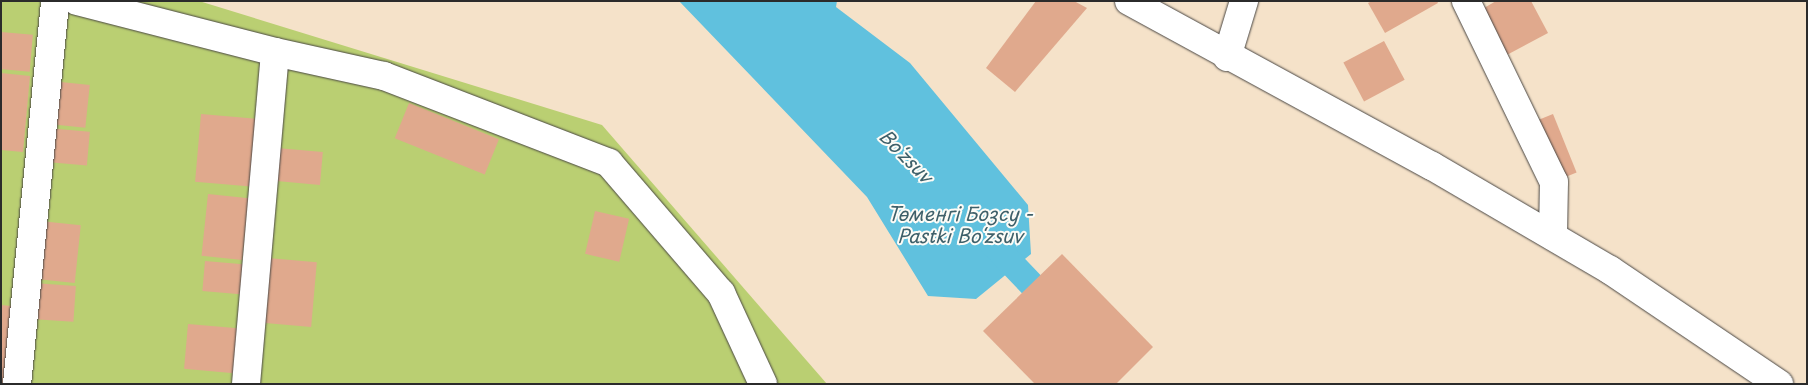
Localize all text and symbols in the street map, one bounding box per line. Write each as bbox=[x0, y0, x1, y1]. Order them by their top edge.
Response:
water label: Boʻzsuv bbox=[875, 125, 937, 187]
water label: Төменгі Бозсу - Pastki Boʻzsuv bbox=[886, 203, 1034, 247]

